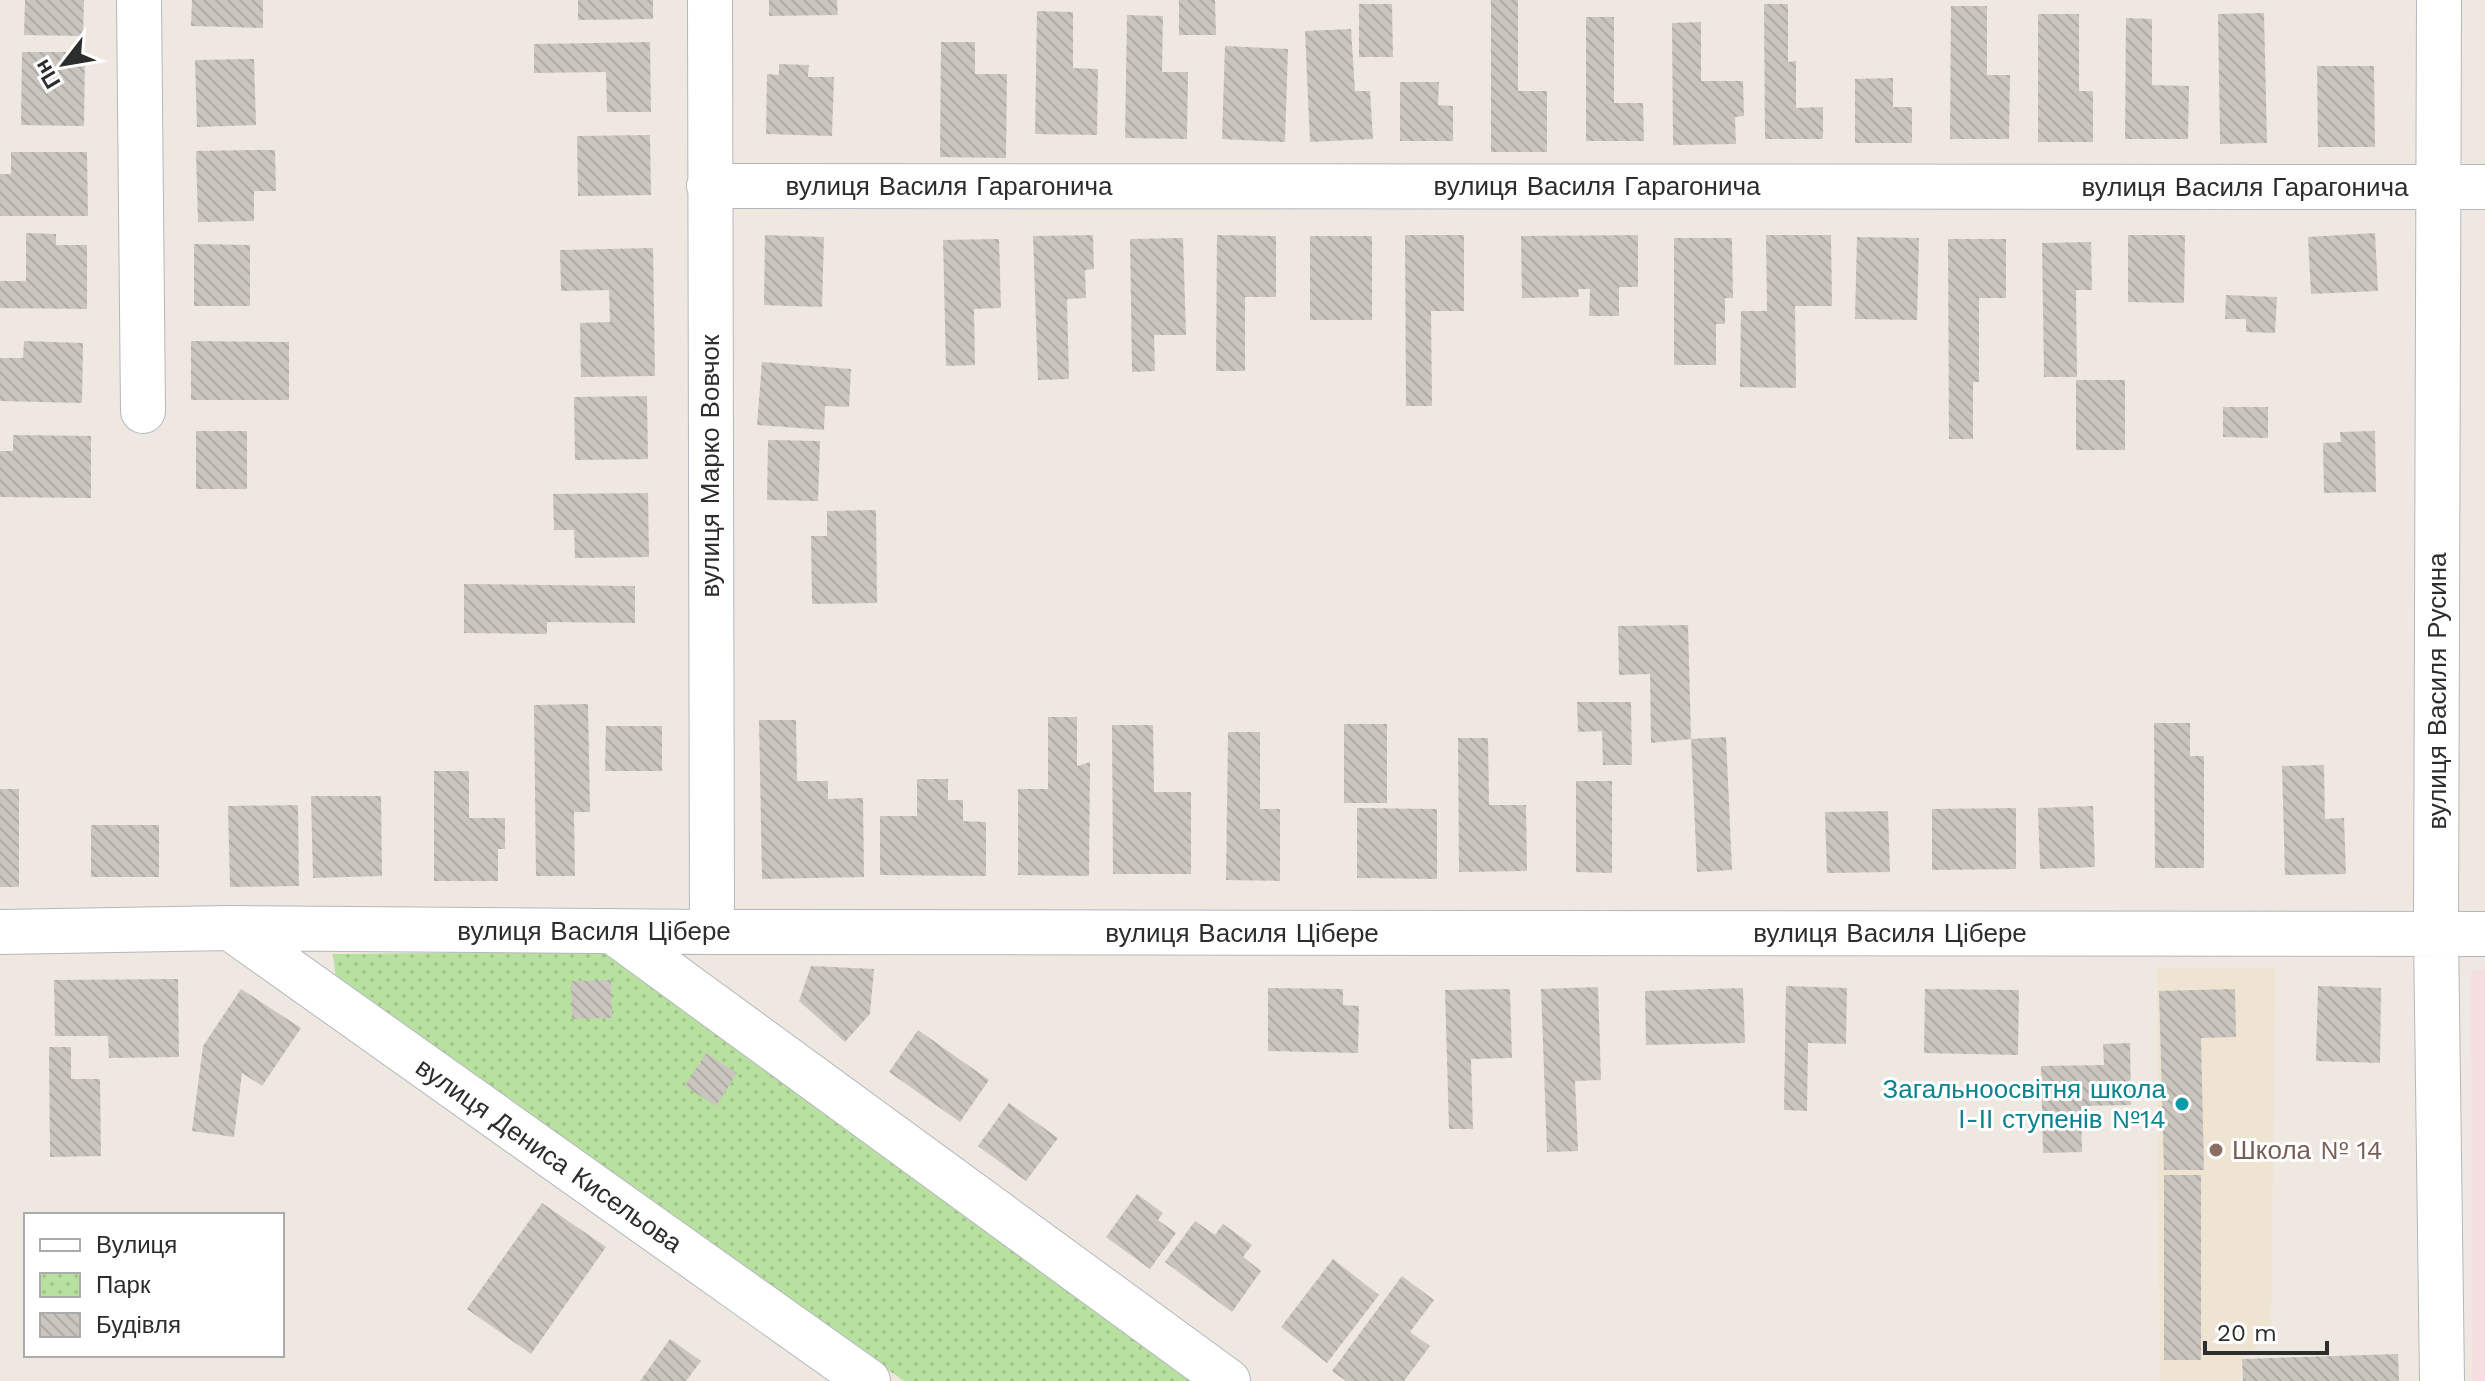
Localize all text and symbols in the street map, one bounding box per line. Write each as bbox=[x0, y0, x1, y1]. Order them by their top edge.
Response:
north arrow bbox=[24, 24, 104, 104]
text: Пн bbox=[29, 55, 65, 93]
street label: вулиця Василя Гарагонича bbox=[786, 171, 1113, 201]
street label: вулиця Василя Гарагонича bbox=[1434, 171, 1761, 201]
street label: вулиця Василя Гарагонича bbox=[2082, 172, 2409, 202]
street label: вулиця Марко Вовчок bbox=[695, 334, 725, 597]
street label: вулиця Василя Русина bbox=[2422, 552, 2452, 830]
street label: вулиця Василя Цібере bbox=[457, 916, 731, 946]
street label: вулиця Василя Цібере bbox=[1105, 918, 1379, 948]
street label: вулиця Василя Цібере bbox=[1753, 918, 2027, 948]
street label: вулиця Дениса Кисельова bbox=[410, 1052, 688, 1259]
place label: Загальноосвітня школа І-ІІ ступенів №14 bbox=[1883, 1074, 2167, 1134]
marker: Загальноосвітня школа І-ІІ ступенів №14 bbox=[2173, 1095, 2191, 1113]
place label: Школа № 14 bbox=[2232, 1135, 2383, 1165]
marker: Школа № 14 bbox=[2207, 1141, 2225, 1159]
legend bbox=[24, 1213, 284, 1357]
text: Вулиця bbox=[96, 1231, 177, 1259]
text: Парк bbox=[96, 1271, 151, 1299]
scale bar bbox=[2205, 1305, 2327, 1355]
text: Будівля bbox=[96, 1311, 181, 1339]
text: 20 m bbox=[2217, 1319, 2277, 1347]

